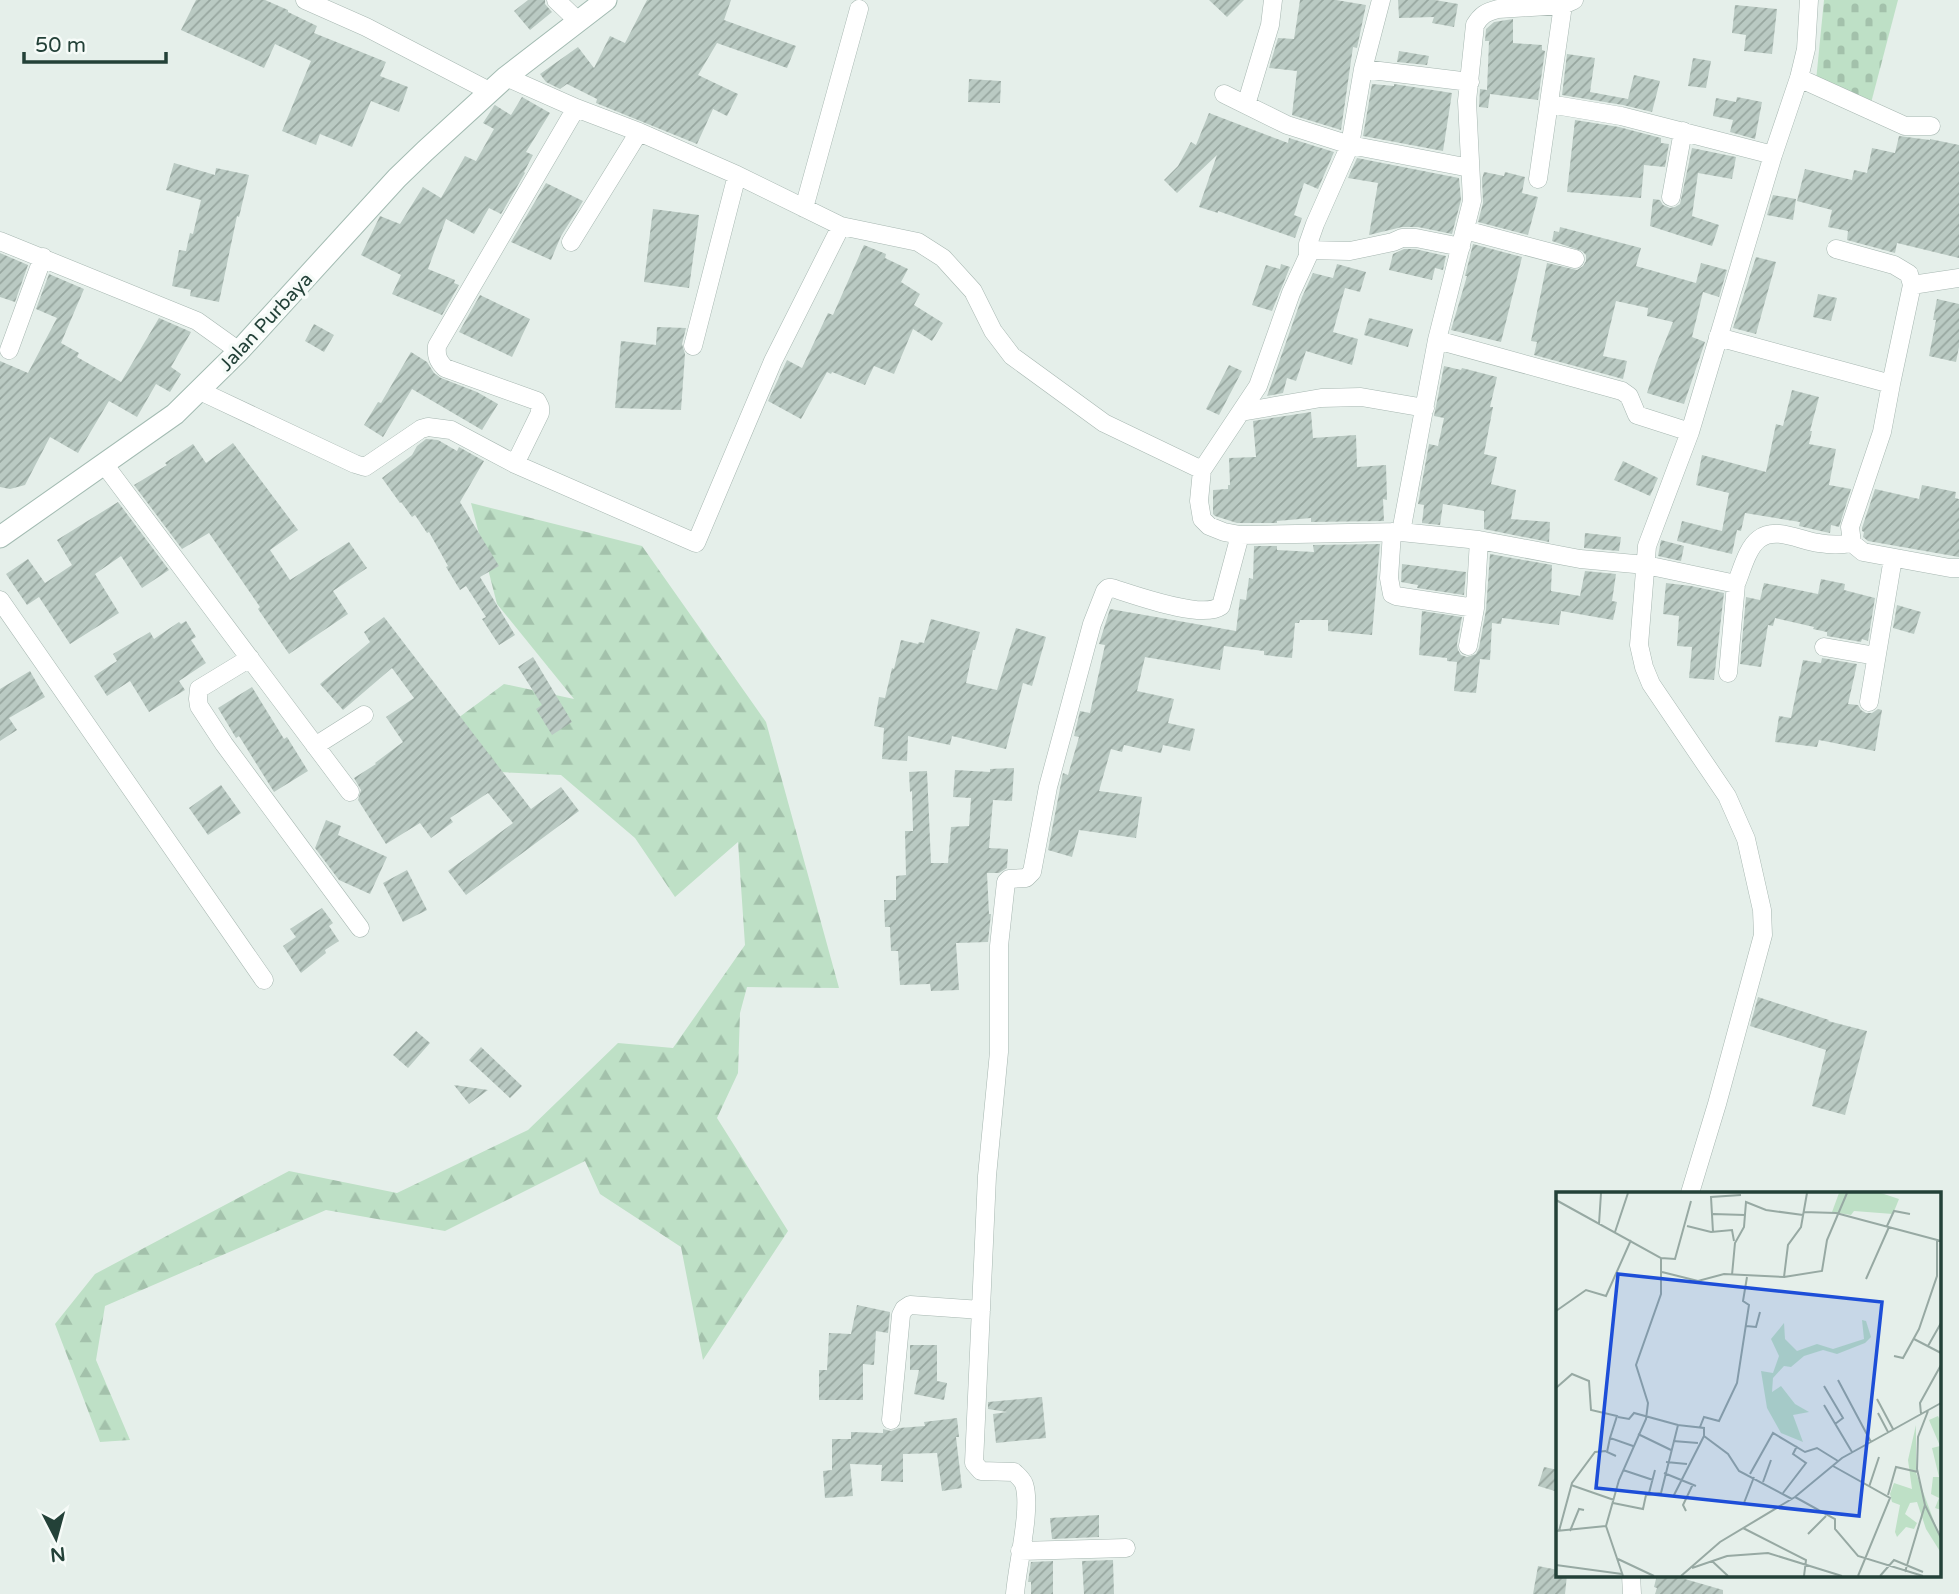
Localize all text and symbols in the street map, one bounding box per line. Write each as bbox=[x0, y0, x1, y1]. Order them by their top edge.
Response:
scale bar bbox=[24, 21, 166, 65]
text: 50 m bbox=[35, 33, 86, 58]
street label: Jalan Purbaya bbox=[215, 268, 317, 376]
inset map bbox=[1556, 1192, 1941, 1576]
north arrow bbox=[21, 1503, 91, 1573]
text: N bbox=[49, 1542, 66, 1566]

